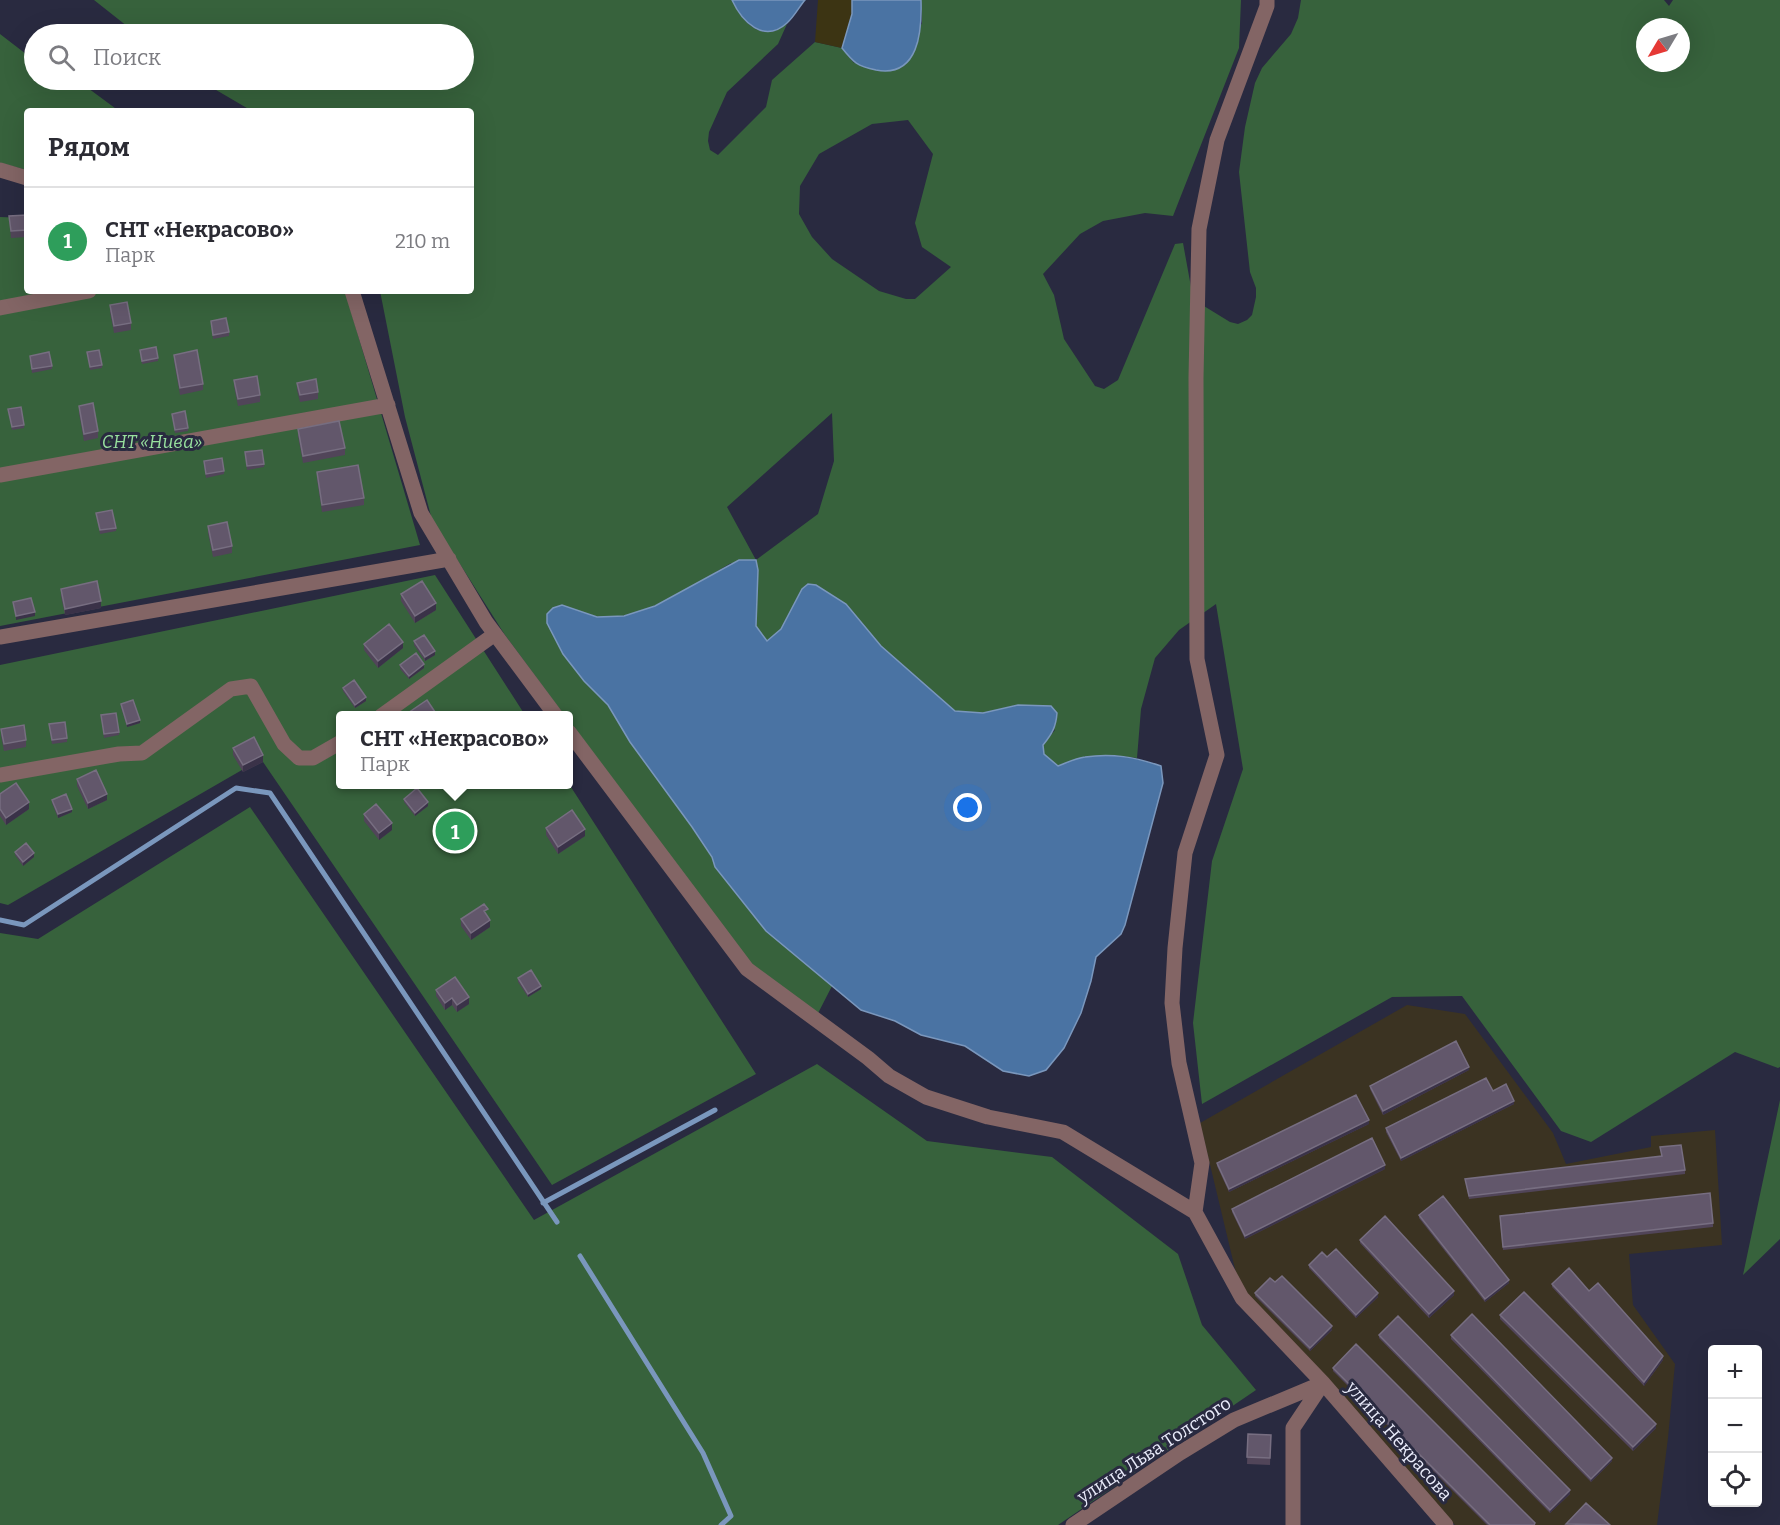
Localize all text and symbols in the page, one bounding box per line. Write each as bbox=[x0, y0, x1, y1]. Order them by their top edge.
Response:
north arrow bbox=[1636, 18, 1690, 72]
search box bbox=[24, 24, 474, 90]
icon: search bbox=[45, 41, 78, 74]
text: Поиск bbox=[93, 44, 161, 71]
text: Рядом bbox=[48, 132, 130, 163]
text: СНТ «Некрасово» bbox=[105, 216, 294, 243]
text: 1 bbox=[63, 229, 72, 253]
text: 210 m bbox=[395, 229, 450, 253]
text: Парк bbox=[105, 243, 155, 267]
park label: СНТ «Нива» bbox=[102, 431, 202, 453]
popup bbox=[336, 711, 573, 789]
text: СНТ «Некрасово» bbox=[360, 725, 549, 752]
text: Парк bbox=[360, 752, 410, 776]
your location bbox=[953, 793, 982, 822]
pin: 1 bbox=[436, 808, 474, 854]
map controls bbox=[1708, 1345, 1762, 1507]
button: + bbox=[1708, 1345, 1762, 1399]
street label: улица Некрасова bbox=[1341, 1376, 1457, 1505]
street label: улица Льва Толстого bbox=[1072, 1392, 1235, 1509]
button: − bbox=[1708, 1399, 1762, 1453]
button: locate bbox=[1708, 1453, 1762, 1507]

